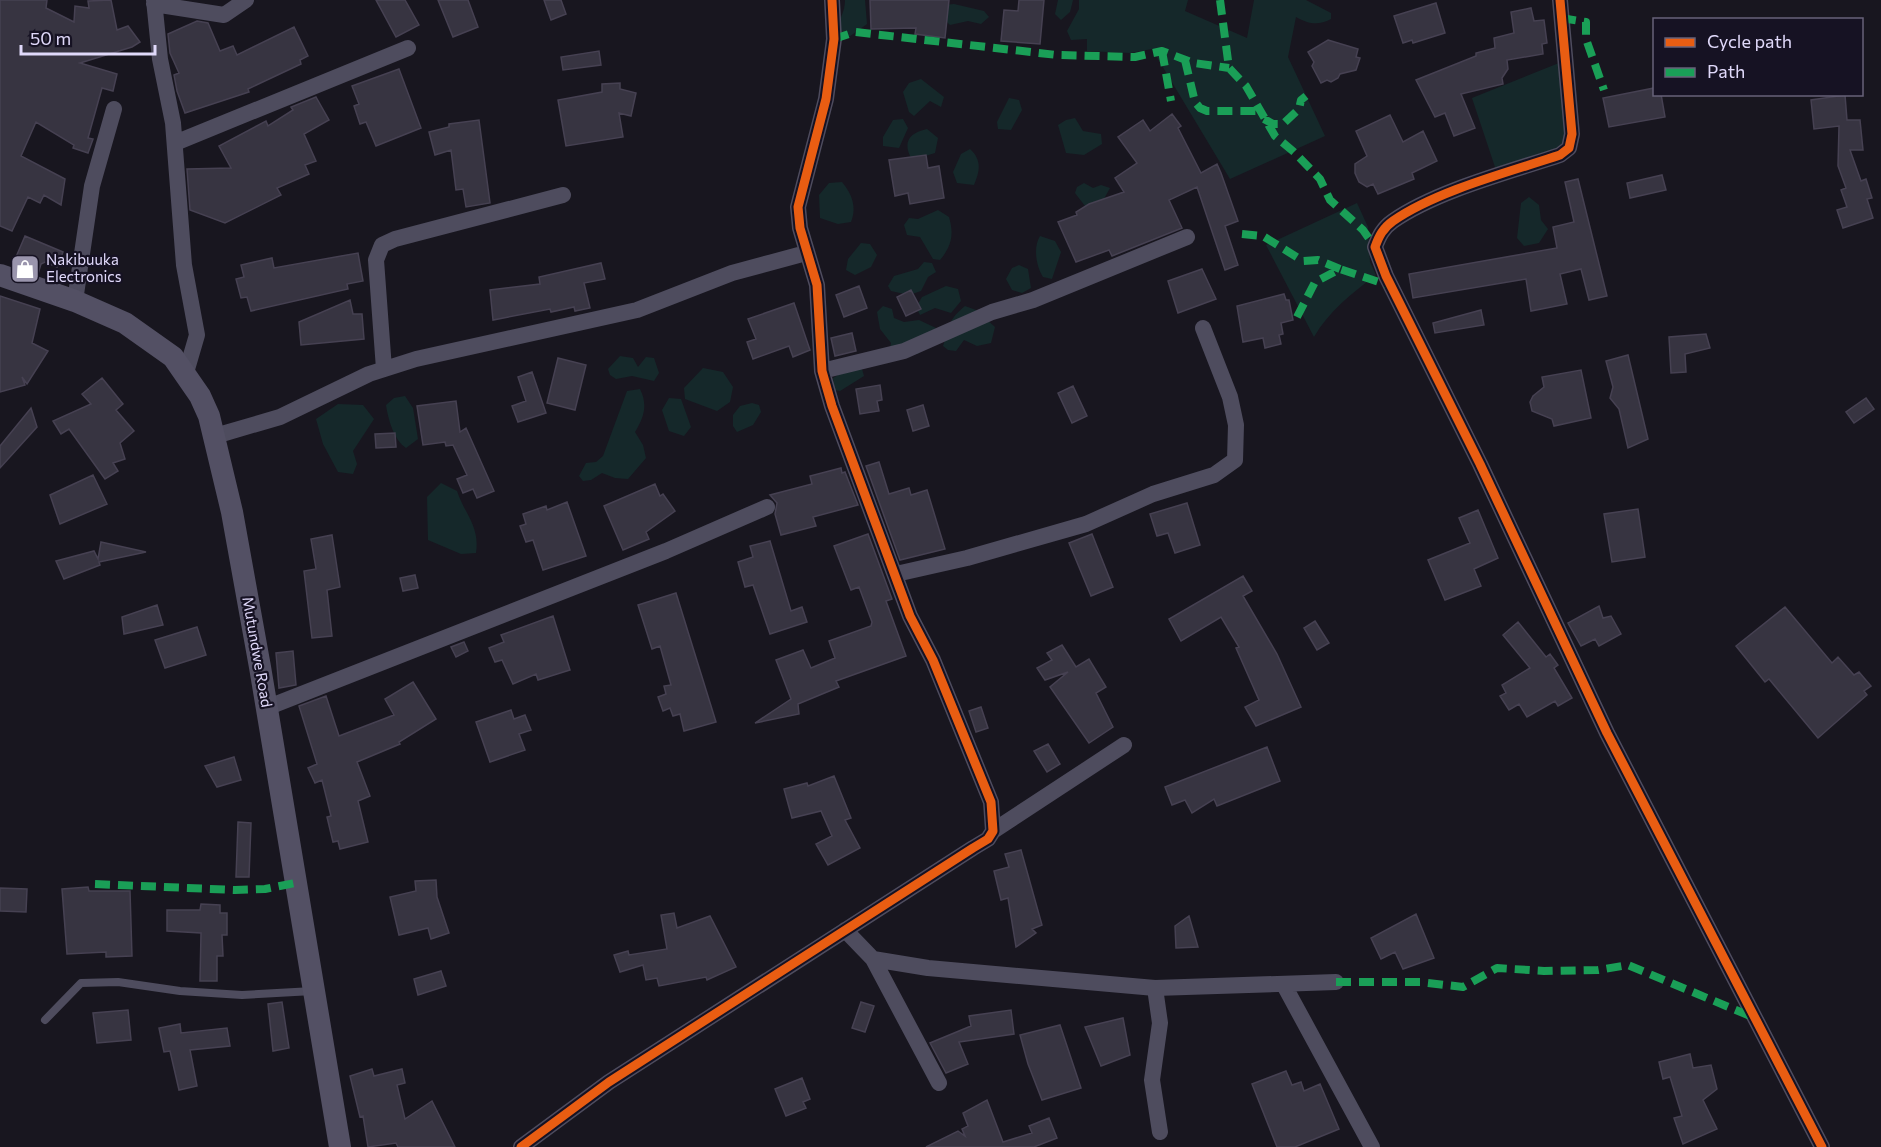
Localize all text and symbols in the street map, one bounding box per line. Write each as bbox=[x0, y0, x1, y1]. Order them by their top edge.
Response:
scale bar bbox=[21, 18, 154, 56]
legend bbox=[1653, 18, 1863, 96]
text: 50 m bbox=[30, 27, 71, 49]
text: Cycle path bbox=[1707, 30, 1792, 52]
text: Path bbox=[1707, 60, 1745, 82]
place label: Nakibuuka Electronics bbox=[46, 250, 122, 285]
shop icon: Nakibuuka Electronics bbox=[9, 253, 41, 285]
street label: Mutundwe Road bbox=[239, 595, 277, 709]

